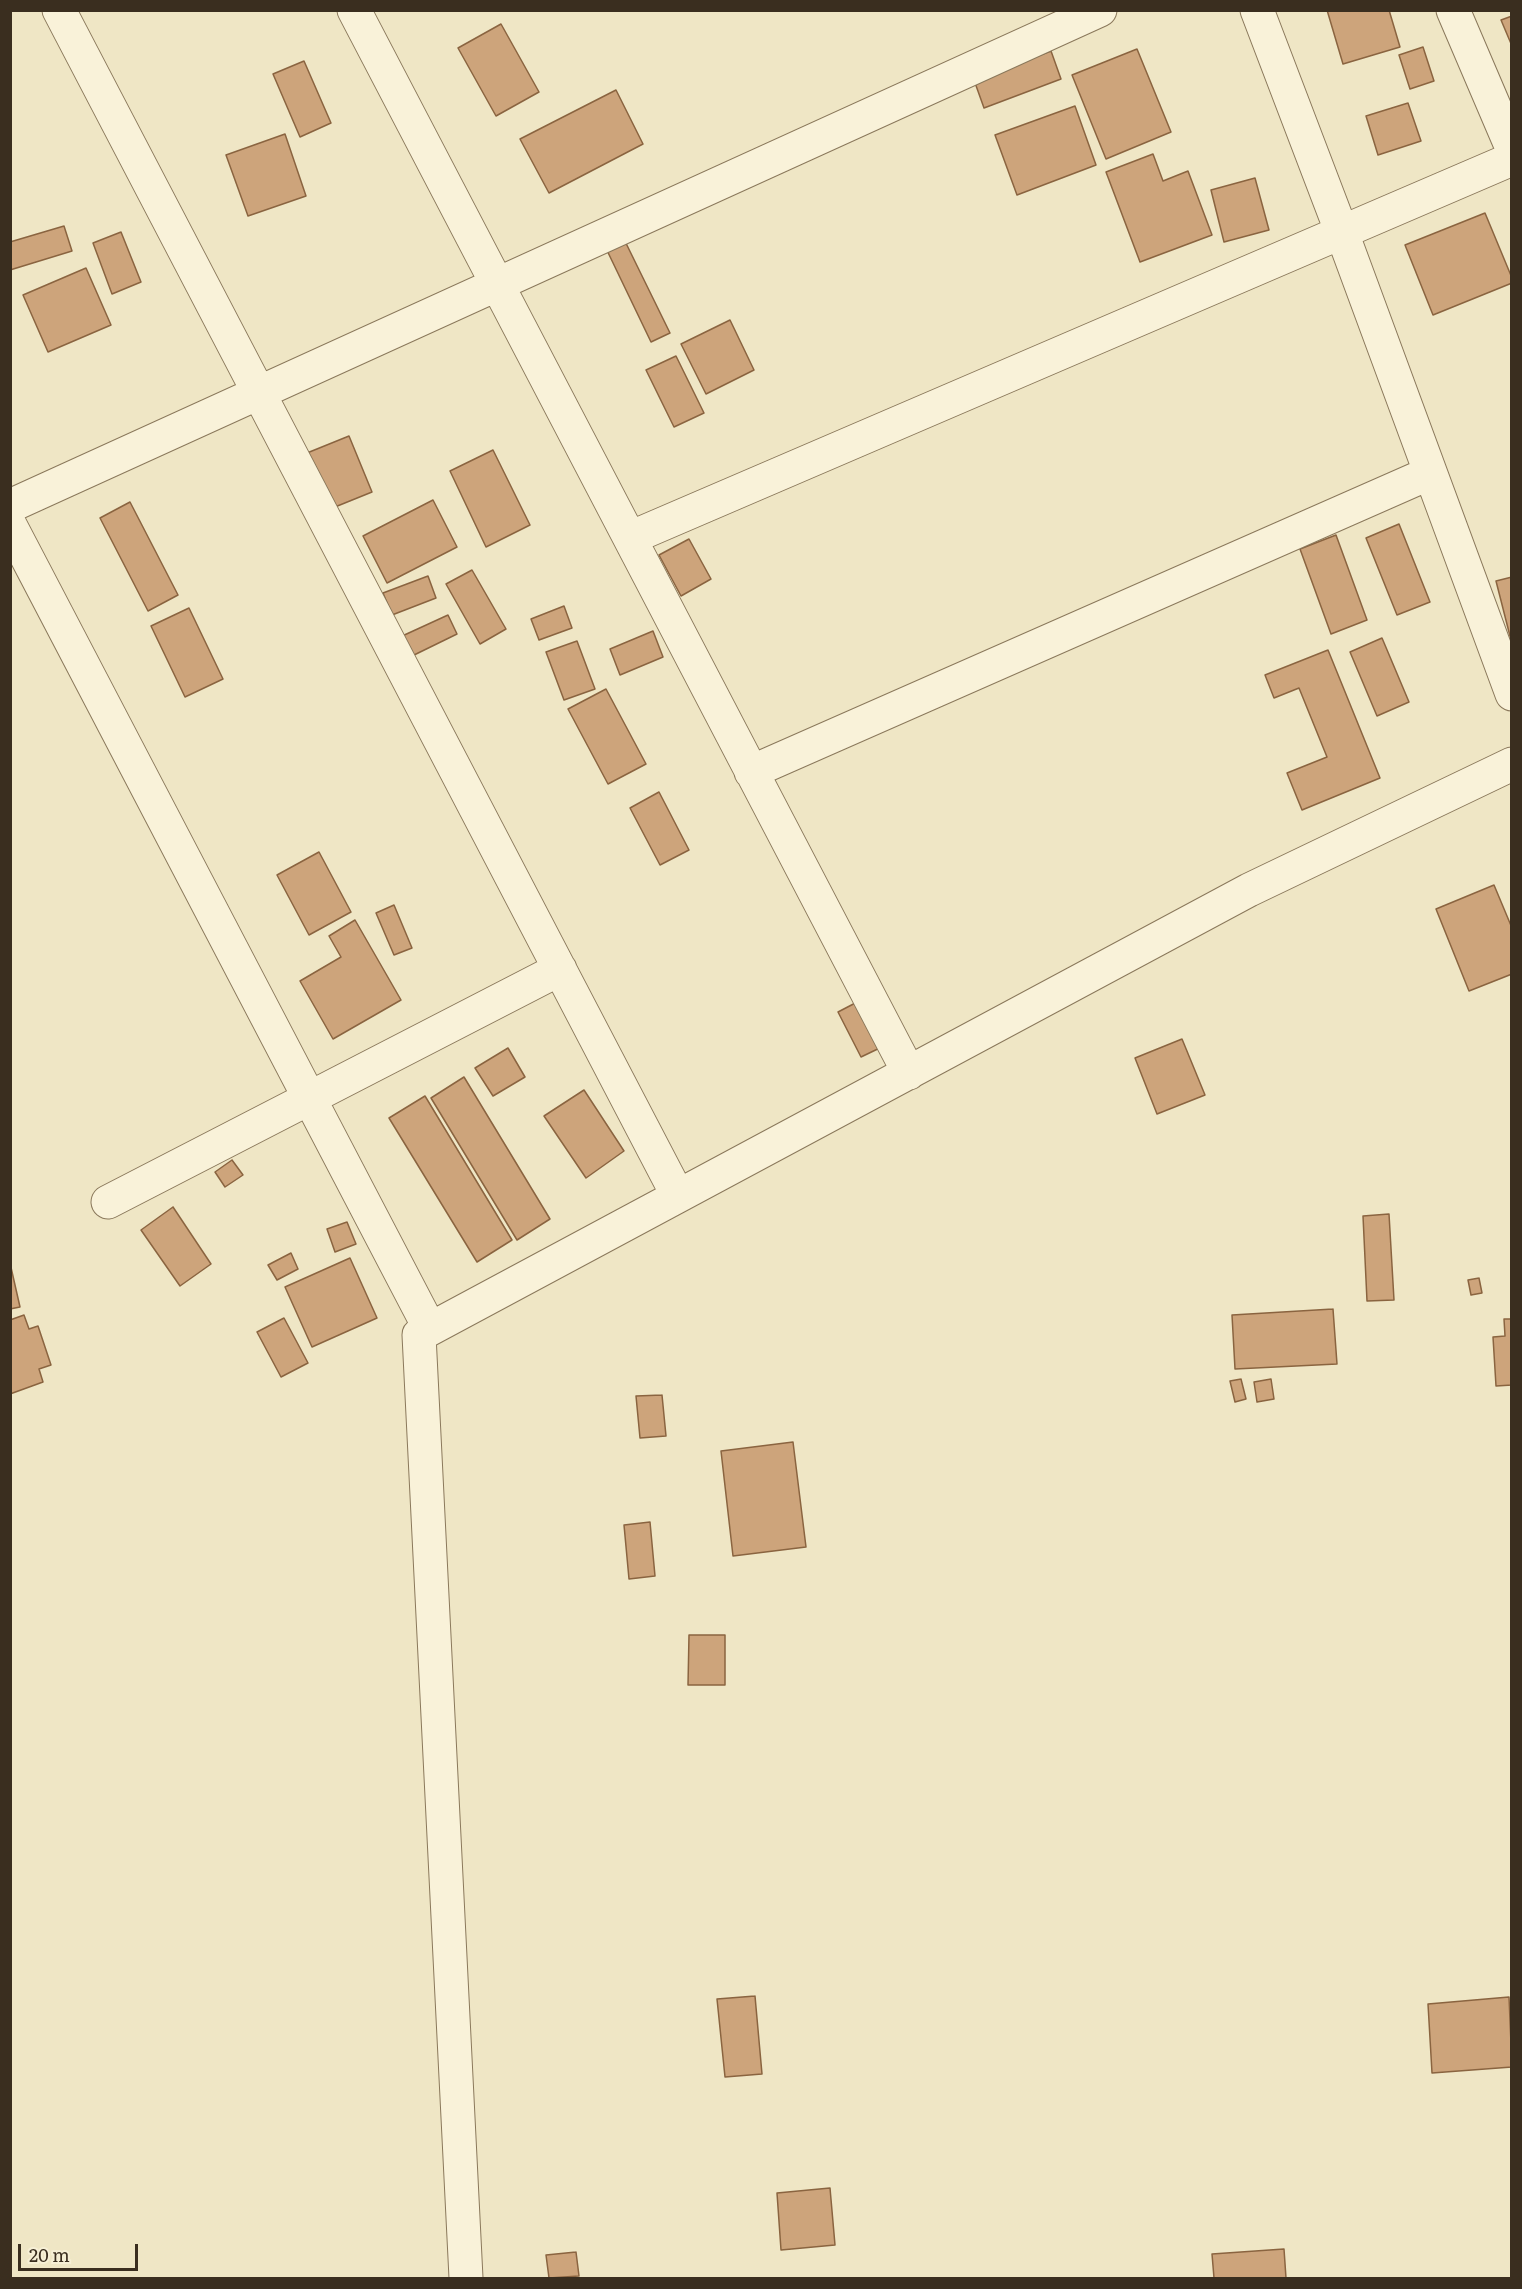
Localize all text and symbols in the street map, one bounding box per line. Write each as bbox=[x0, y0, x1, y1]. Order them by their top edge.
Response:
scale bar bbox=[21, 2232, 141, 2270]
text: 20 m bbox=[29, 2241, 70, 2268]

